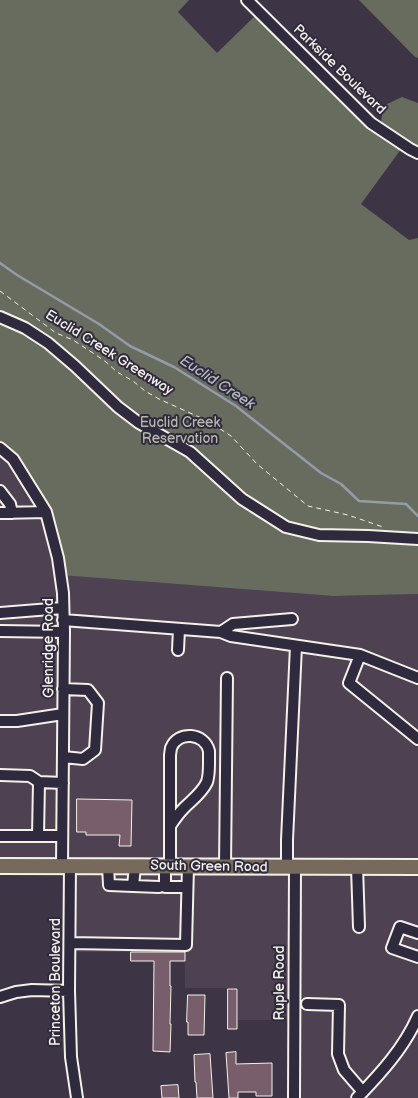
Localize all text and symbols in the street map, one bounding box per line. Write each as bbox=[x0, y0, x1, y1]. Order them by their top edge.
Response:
street label: Parkside Boulevard bbox=[289, 22, 389, 118]
street label: Euclid Creek Greenway bbox=[42, 307, 176, 399]
water label: Euclid Creek bbox=[176, 352, 258, 414]
park label: Euclid Creek Reservation bbox=[140, 415, 220, 448]
street label: Glenridge Road bbox=[41, 598, 57, 698]
street label: South Green Road bbox=[150, 858, 268, 876]
street label: Princeton Boulevard bbox=[48, 918, 64, 1046]
street label: Ruple Road bbox=[272, 946, 288, 1020]

